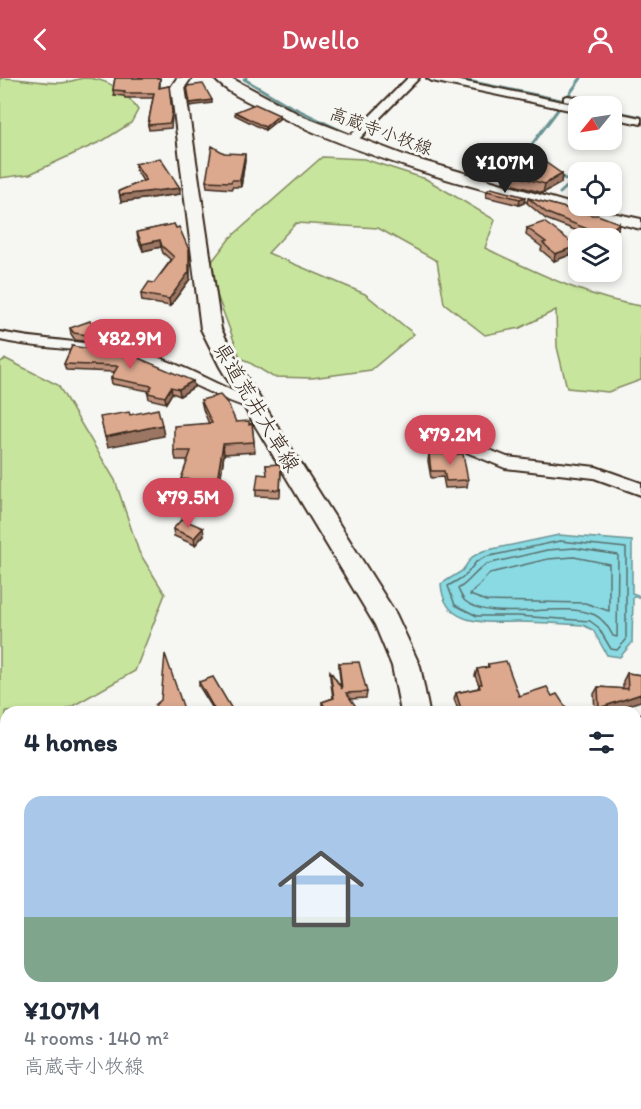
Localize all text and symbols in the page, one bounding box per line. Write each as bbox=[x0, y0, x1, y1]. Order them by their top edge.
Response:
icon: back bbox=[24, 23, 57, 56]
text: Dwello bbox=[281, 23, 360, 56]
icon: person bbox=[584, 23, 617, 56]
north arrow bbox=[568, 96, 622, 150]
map controls bbox=[568, 96, 622, 282]
street label: 高蔵寺小牧線 bbox=[326, 102, 436, 160]
pin: ¥107M bbox=[463, 143, 547, 194]
text: ¥107M bbox=[476, 150, 534, 174]
button: locate bbox=[568, 162, 622, 216]
button: layers bbox=[568, 228, 622, 282]
pin: ¥82.9M bbox=[81, 319, 179, 370]
text: ¥82.9M bbox=[98, 326, 162, 350]
street label: 県道荒井大草線 bbox=[208, 338, 306, 476]
pin: ¥79.2M bbox=[401, 415, 499, 466]
text: ¥79.2M bbox=[419, 422, 481, 446]
pin: ¥79.5M bbox=[139, 478, 237, 529]
text: ¥79.5M bbox=[157, 485, 219, 509]
text: 4 homes bbox=[24, 726, 118, 758]
icon: filters bbox=[585, 726, 618, 759]
icon: home bbox=[267, 835, 375, 943]
text: ¥107M bbox=[24, 994, 100, 1026]
text: 4 rooms · 140 m² bbox=[24, 1026, 169, 1050]
text: 高蔵寺小牧線 bbox=[24, 1054, 144, 1078]

